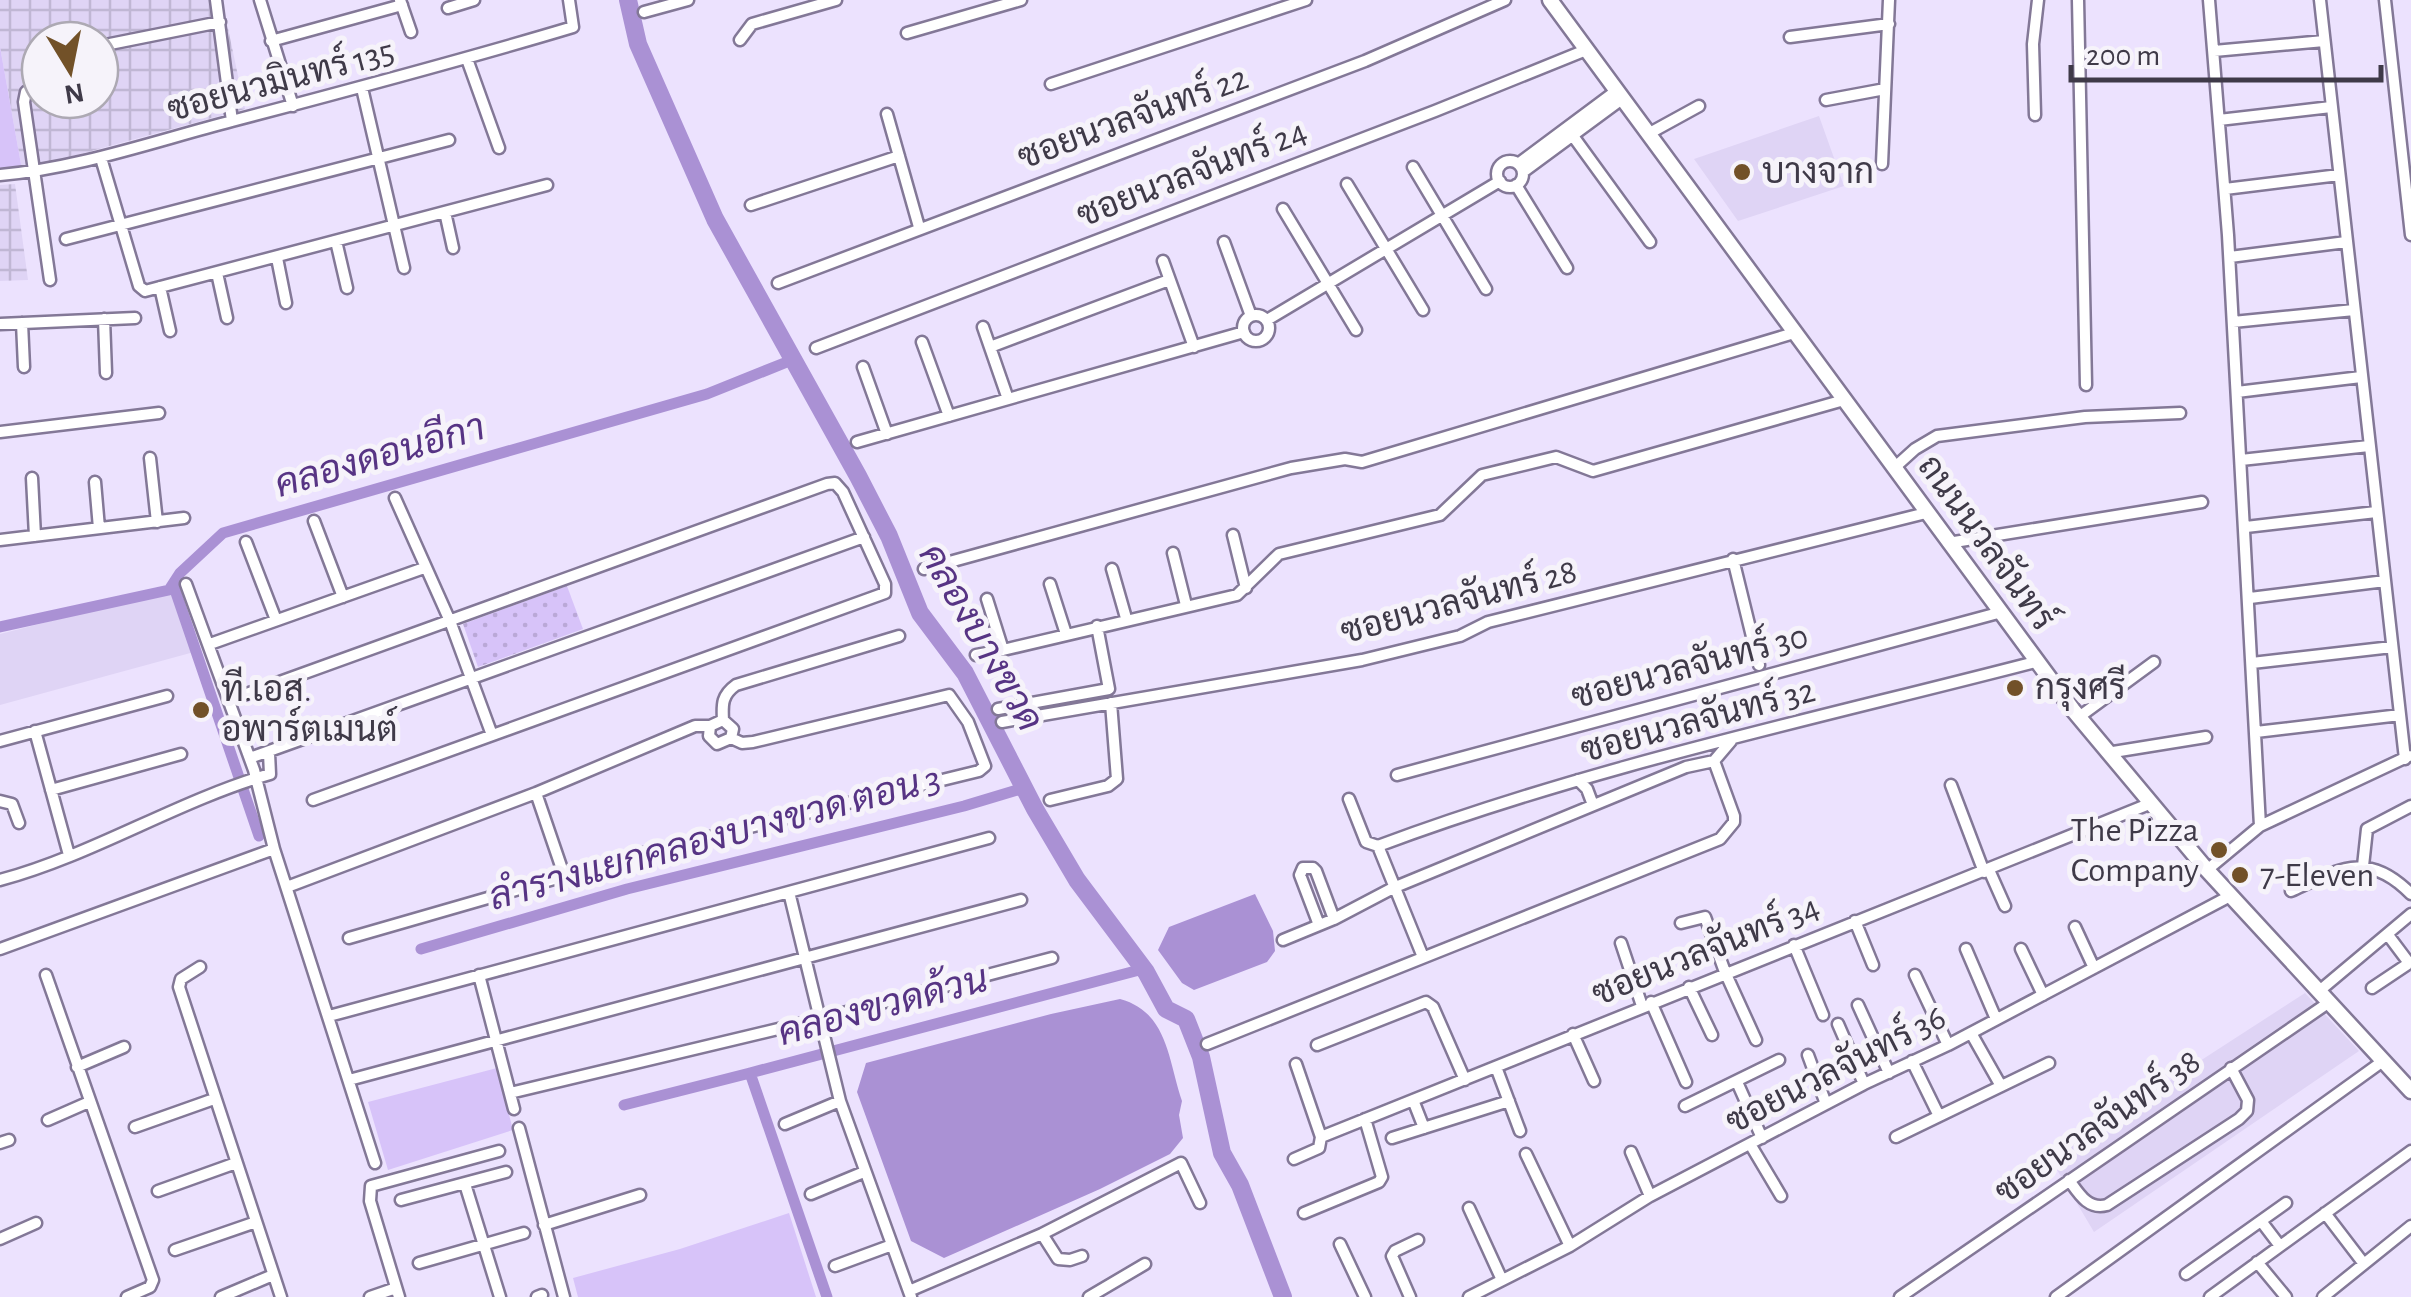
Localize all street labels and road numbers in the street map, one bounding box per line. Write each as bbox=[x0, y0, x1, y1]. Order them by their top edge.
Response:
street label: ซอยนวมินทร์ 135 bbox=[162, 27, 398, 128]
street label: ซอยนวลจันทร์ 22 bbox=[1011, 54, 1253, 176]
street label: ซอยนวลจันทร์ 24 bbox=[1070, 108, 1312, 234]
street label: ถนนนวลจันทร์ bbox=[1911, 445, 2067, 637]
street label: ซอยนวลจันทร์ 28 bbox=[1335, 547, 1581, 650]
street label: ซอยนวลจันทร์ 30 bbox=[1566, 612, 1812, 715]
street label: ซอยนวลจันทร์ 32 bbox=[1576, 666, 1819, 769]
street label: ซอยนวลจันทร์ 34 bbox=[1585, 883, 1824, 1012]
street label: ซอยนวลจันทร์ 36 bbox=[1718, 993, 1951, 1140]
street label: ซอยนวลจันทร์ 38 bbox=[1985, 1038, 2207, 1210]

